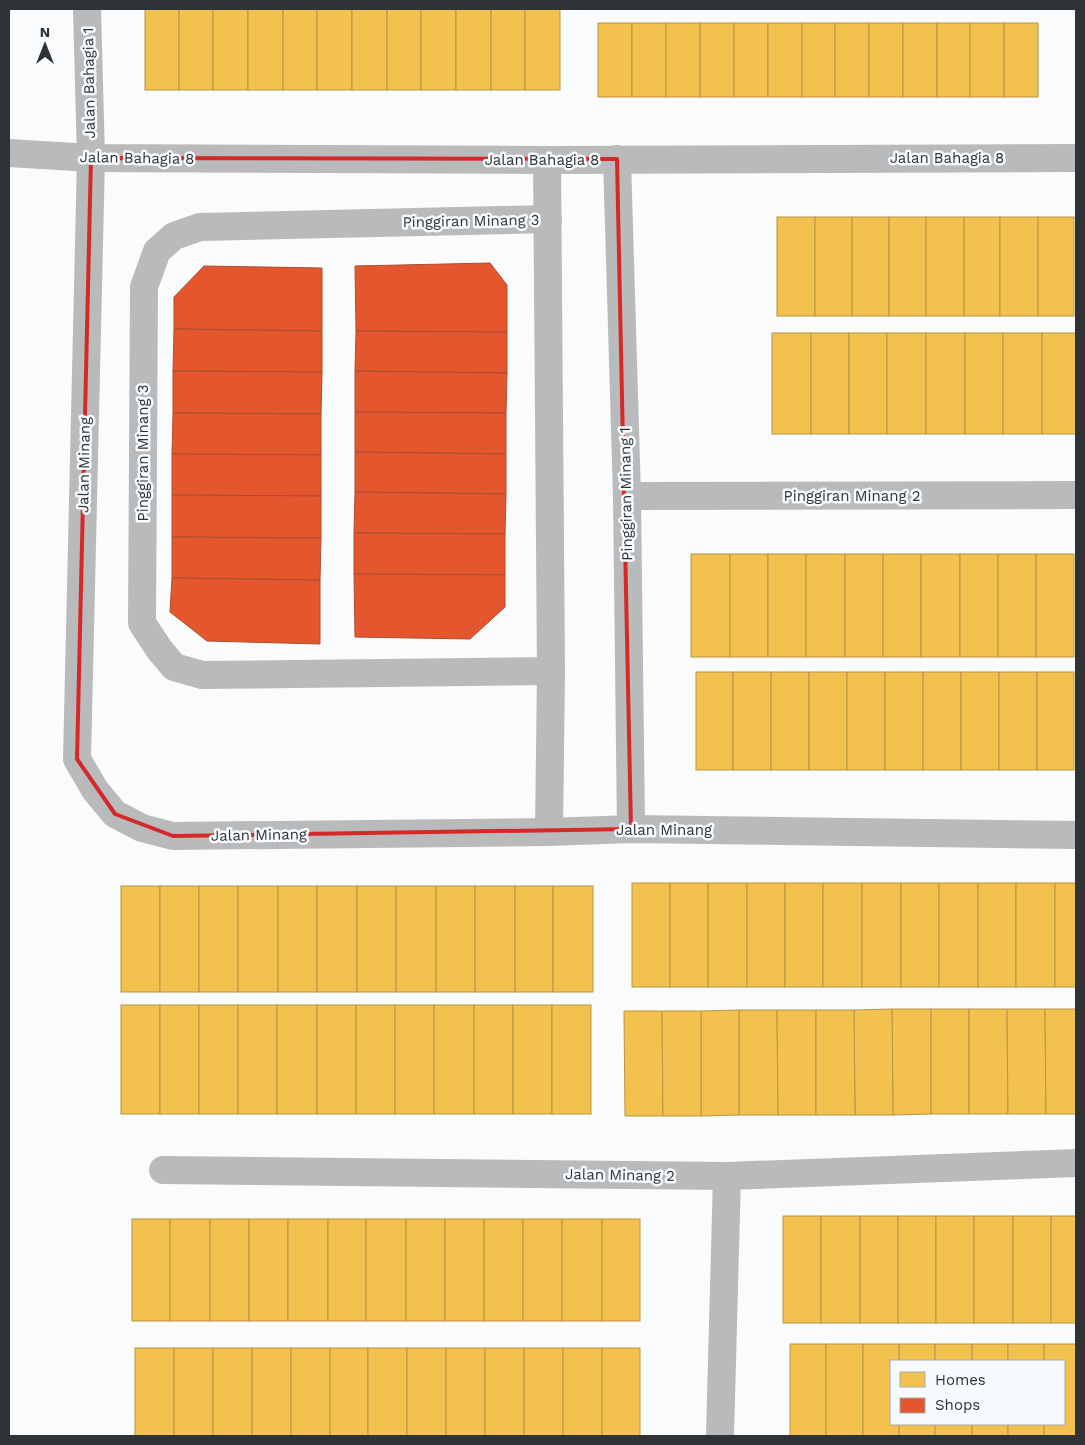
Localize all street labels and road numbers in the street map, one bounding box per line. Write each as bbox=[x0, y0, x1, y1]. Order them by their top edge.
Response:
street label: Jalan Bahagia 1 bbox=[79, 27, 99, 139]
street label: Jalan Bahagia 8 bbox=[79, 148, 195, 168]
street label: Jalan Bahagia 8 bbox=[890, 149, 1004, 167]
street label: Jalan Bahagia 8 bbox=[485, 151, 599, 169]
street label: Pinggiran Minang 3 bbox=[402, 211, 540, 231]
street label: Pinggiran Minang 3 bbox=[134, 385, 152, 521]
street label: Jalan Minang bbox=[74, 417, 94, 513]
street label: Pinggiran Minang 1 bbox=[616, 427, 636, 561]
street label: Pinggiran Minang 2 bbox=[784, 487, 920, 505]
street label: Jalan Minang bbox=[616, 821, 712, 839]
street label: Jalan Minang bbox=[211, 825, 307, 845]
street label: Jalan Minang 2 bbox=[565, 1165, 675, 1185]

